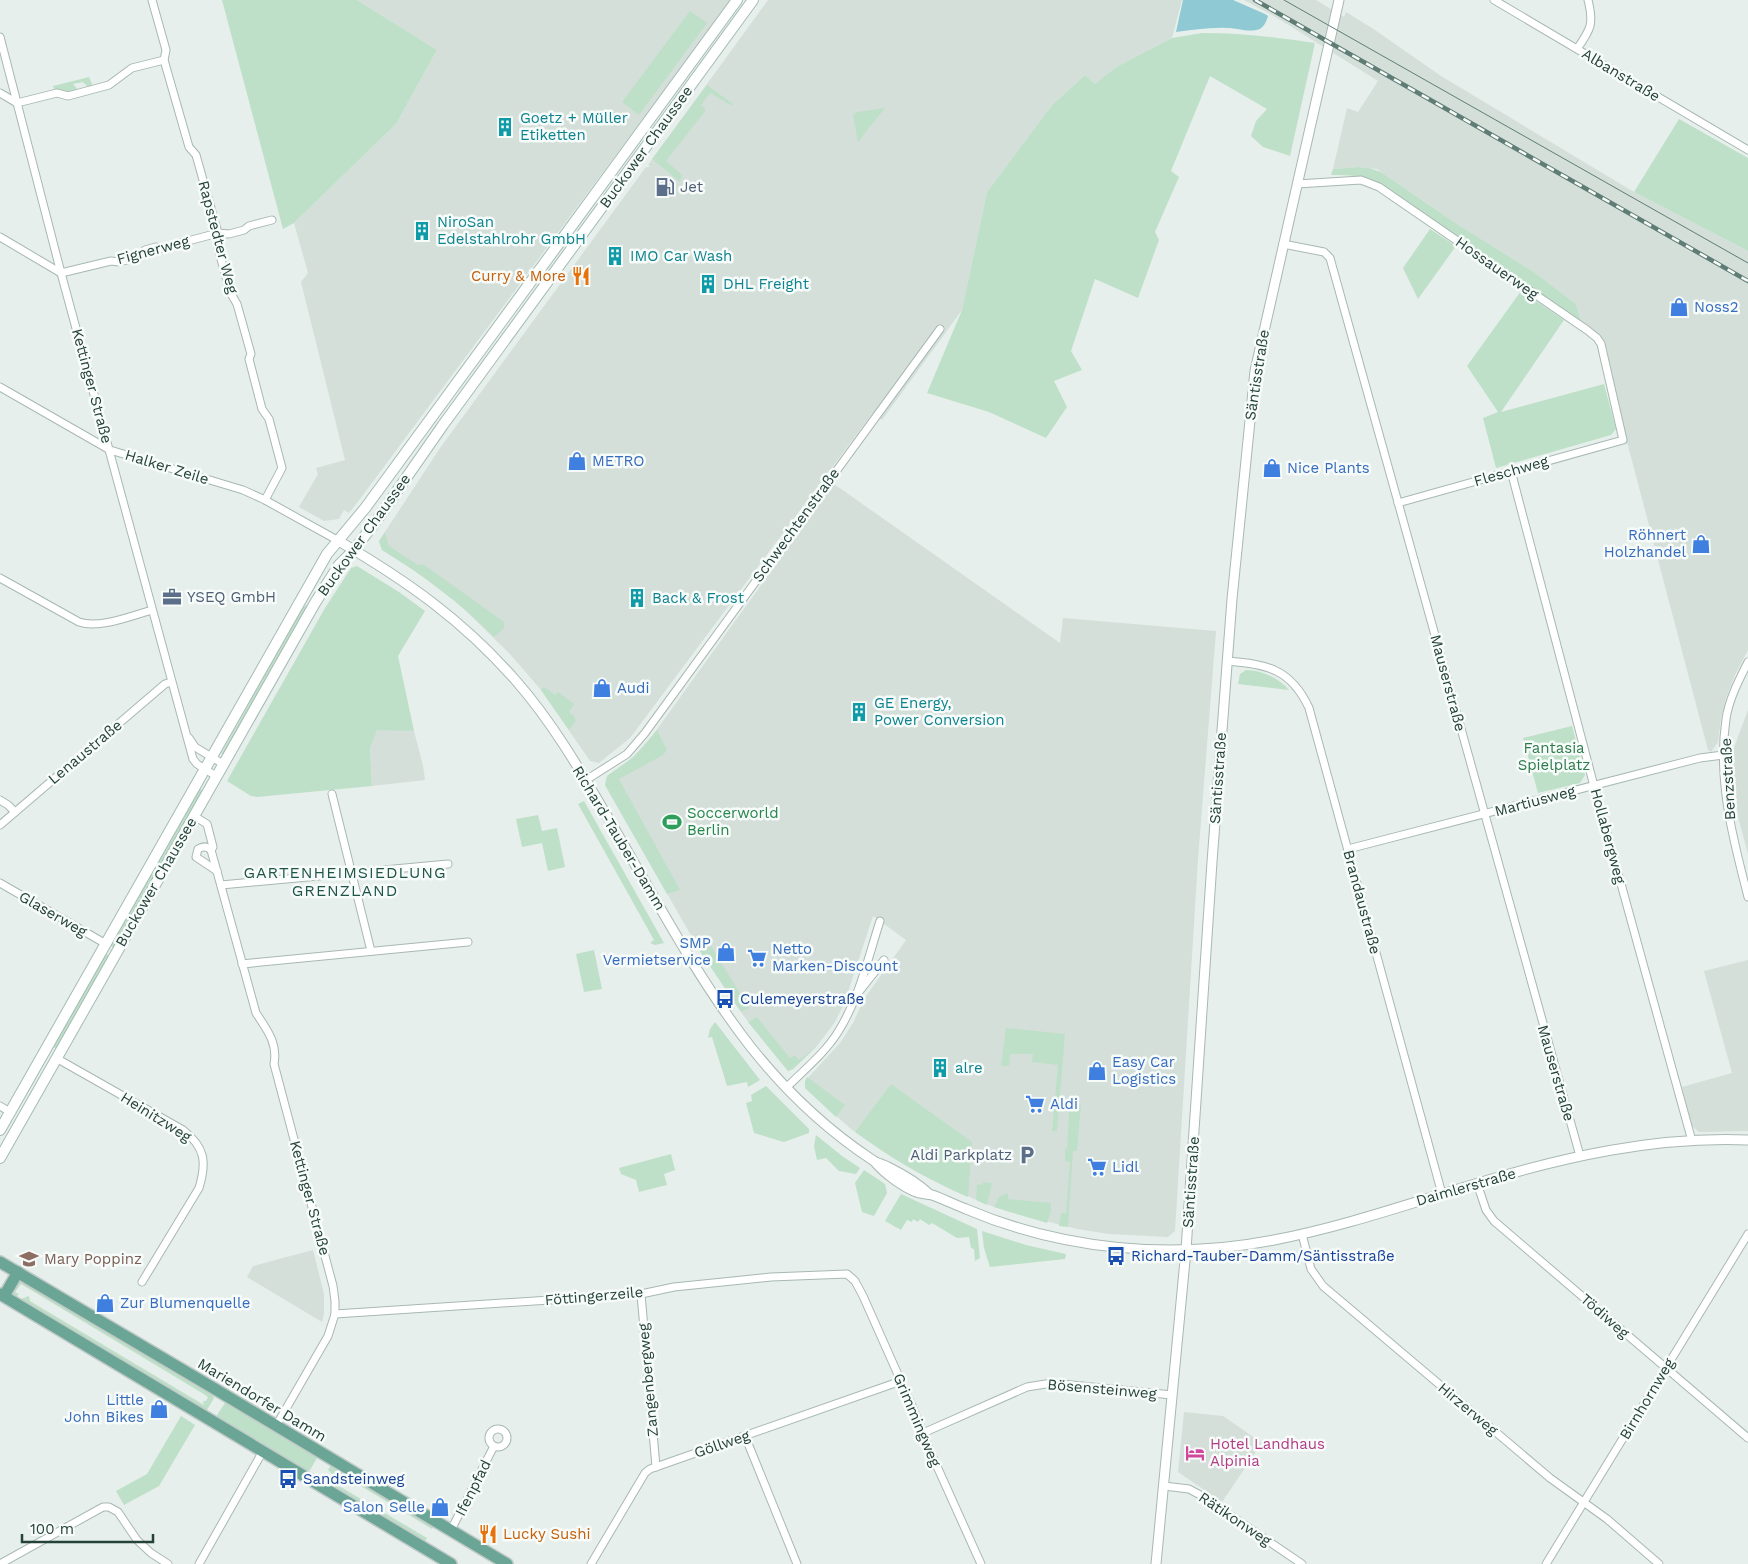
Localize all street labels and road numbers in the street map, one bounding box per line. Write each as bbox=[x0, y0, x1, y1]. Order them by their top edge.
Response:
street label: Albanstraße bbox=[1579, 45, 1663, 105]
street label: Buckower Chaussee bbox=[596, 82, 696, 212]
street label: Rapstedter Weg bbox=[194, 179, 242, 295]
street label: Fignerweg bbox=[115, 232, 191, 268]
street label: Hossauerweg bbox=[1452, 233, 1542, 303]
street label: Kettinger Straße bbox=[68, 327, 116, 445]
street label: Säntisstraße bbox=[1241, 328, 1273, 422]
street label: Halker Zeile bbox=[123, 446, 211, 488]
street label: Fleschweg bbox=[1472, 452, 1550, 490]
street label: Schwechtenstraße bbox=[749, 465, 843, 585]
street label: Buckower Chaussee bbox=[314, 470, 414, 600]
street label: Mauserstraße bbox=[1426, 633, 1470, 733]
street label: Lenaustraße bbox=[44, 716, 126, 788]
street label: Säntisstraße bbox=[1206, 732, 1230, 824]
street label: Benzstraße bbox=[1717, 737, 1739, 821]
street label: Richard-Tauber-Damm bbox=[569, 762, 669, 914]
street label: Martiusweg bbox=[1493, 782, 1577, 820]
street label: Hollabergweg bbox=[1587, 786, 1629, 886]
street label: Buckower Chaussee bbox=[112, 814, 200, 950]
street label: Brandaustraße bbox=[1339, 848, 1385, 956]
street label: Glaserweg bbox=[16, 887, 90, 941]
street label: Mauserstraße bbox=[1534, 1023, 1578, 1123]
street label: Heinitzweg bbox=[117, 1088, 195, 1146]
street label: Säntisstraße bbox=[1179, 1136, 1203, 1228]
street label: Kettinger Straße bbox=[286, 1139, 334, 1257]
street label: Daimlerstraße bbox=[1414, 1164, 1518, 1210]
street label: Föttingerzeile bbox=[544, 1283, 644, 1309]
street label: Tödiweg bbox=[1577, 1290, 1633, 1342]
street label: Zangenbergweg bbox=[634, 1323, 662, 1437]
street label: Mariendorfer Damm bbox=[194, 1354, 330, 1446]
street label: Birnhornweg bbox=[1616, 1355, 1678, 1443]
street label: Grimmingweg bbox=[889, 1371, 945, 1469]
street label: Bösensteinweg bbox=[1047, 1375, 1157, 1403]
street label: Hirzerweg bbox=[1434, 1379, 1502, 1439]
street label: Göllweg bbox=[692, 1426, 752, 1462]
street label: Ifenpfad bbox=[451, 1457, 495, 1519]
street label: Rätikonweg bbox=[1195, 1488, 1275, 1550]

